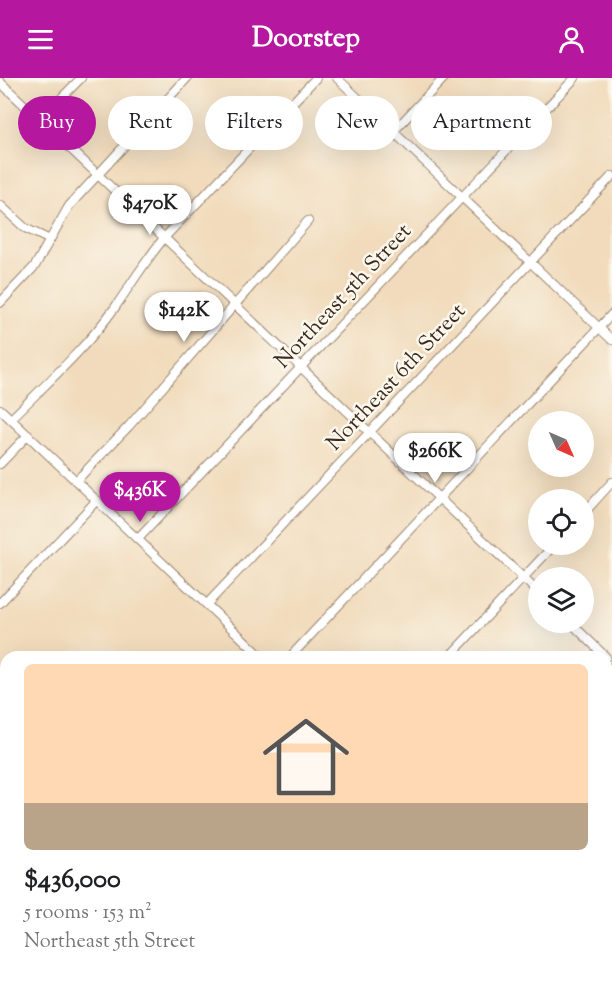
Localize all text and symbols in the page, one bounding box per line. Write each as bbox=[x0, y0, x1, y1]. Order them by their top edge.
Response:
text: Doorstep bbox=[252, 20, 360, 59]
icon: menu bbox=[24, 23, 57, 56]
icon: person bbox=[555, 23, 588, 56]
chip: Buy bbox=[18, 96, 96, 150]
chip: Rent bbox=[108, 96, 193, 150]
chip: Filters bbox=[205, 96, 303, 150]
chip: New bbox=[315, 96, 399, 150]
chip: Apartment bbox=[411, 96, 552, 150]
pin: $470K bbox=[108, 185, 192, 236]
text: $470K bbox=[122, 190, 178, 219]
street label: Northeast 5th Street bbox=[268, 217, 420, 377]
pin: $142K bbox=[142, 292, 226, 343]
text: $142K bbox=[158, 297, 210, 326]
street label: Northeast 6th Street bbox=[320, 297, 474, 459]
north arrow bbox=[528, 411, 594, 477]
map controls bbox=[528, 411, 594, 633]
pin: $266K bbox=[393, 433, 477, 484]
text: $266K bbox=[408, 438, 462, 467]
pin: $436K bbox=[98, 472, 182, 523]
text: $436K bbox=[113, 477, 167, 506]
button: locate bbox=[528, 489, 594, 555]
button: layers bbox=[528, 567, 594, 633]
icon: home bbox=[252, 703, 360, 811]
text: $436,000 bbox=[24, 862, 121, 899]
text: 5 rooms · 153 m² bbox=[24, 899, 152, 928]
text: Northeast 5th Street bbox=[24, 928, 195, 957]

